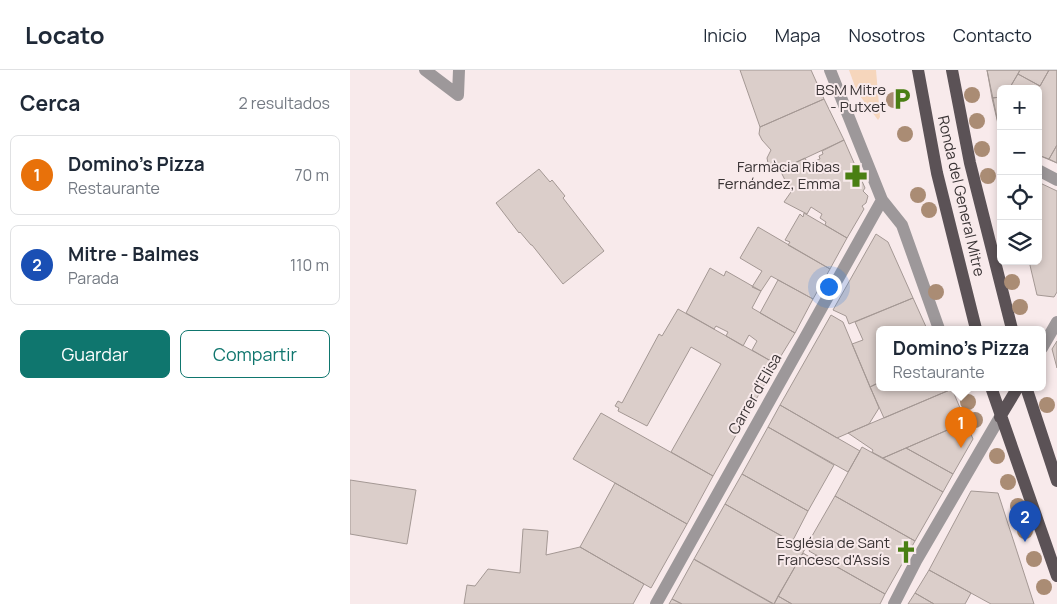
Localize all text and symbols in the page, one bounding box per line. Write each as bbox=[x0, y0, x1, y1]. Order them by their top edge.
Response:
text: Locato bbox=[25, 18, 105, 51]
text: Inicio bbox=[703, 23, 747, 47]
text: Mapa bbox=[775, 23, 821, 47]
text: Nosotros bbox=[849, 23, 925, 47]
text: Contacto bbox=[953, 23, 1032, 47]
place label: BSM Mitre - Putxet bbox=[816, 79, 886, 117]
map controls bbox=[997, 85, 1042, 265]
button: + bbox=[997, 85, 1042, 130]
parking icon: BSM Mitre - Putxet bbox=[889, 86, 915, 112]
text: Cerca bbox=[20, 89, 80, 117]
text: 2 resultados bbox=[239, 92, 330, 114]
street label: Ronda del General Mitre bbox=[933, 113, 990, 279]
button: − bbox=[997, 130, 1042, 175]
text: Domino's Pizza bbox=[68, 151, 205, 177]
place label: Farmàcia Ribas Fernández, Emma bbox=[717, 156, 840, 194]
pharmacy icon: Farmàcia Ribas Fernández, Emma bbox=[843, 163, 869, 189]
text: 1 bbox=[33, 164, 41, 186]
text: 70 m bbox=[294, 164, 329, 186]
button: locate bbox=[997, 175, 1042, 220]
text: Restaurante bbox=[68, 177, 160, 199]
button: layers bbox=[997, 220, 1042, 265]
text: Mitre - Balmes bbox=[68, 241, 199, 267]
text: 2 bbox=[32, 254, 42, 276]
text: 110 m bbox=[290, 254, 329, 276]
text: Parada bbox=[68, 267, 119, 289]
your location bbox=[816, 274, 842, 300]
popup bbox=[876, 326, 1046, 391]
button: Guardar bbox=[20, 330, 170, 378]
button: Compartir bbox=[180, 330, 330, 378]
text: Domino's Pizza bbox=[893, 335, 1029, 361]
street label: Carrer d'Elisa bbox=[723, 349, 786, 438]
text: Restaurante bbox=[893, 361, 985, 383]
pin: 1 bbox=[945, 407, 977, 448]
pin: 2 bbox=[1009, 501, 1041, 542]
place label: Església de Sant Francesc d'Assís bbox=[777, 532, 890, 570]
church icon: Església de Sant Francesc d'Assís bbox=[893, 539, 919, 565]

